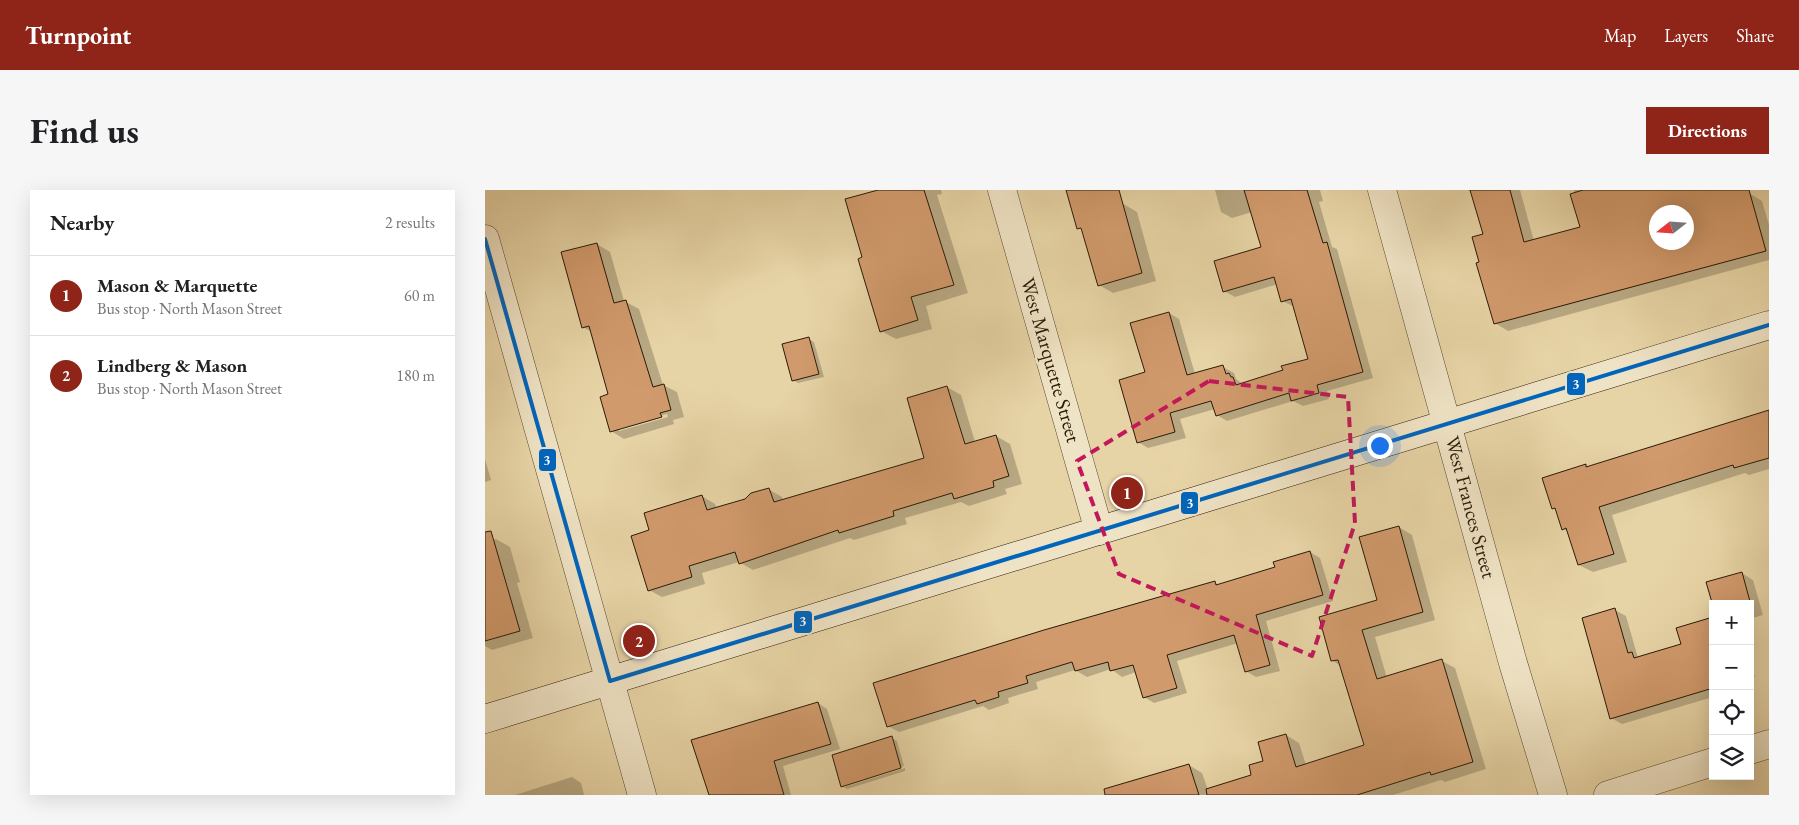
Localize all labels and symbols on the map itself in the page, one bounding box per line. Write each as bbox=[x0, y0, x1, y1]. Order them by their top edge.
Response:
north arrow bbox=[1649, 205, 1694, 250]
street label: West Marquette Street bbox=[1015, 275, 1087, 446]
line badge: 3 bbox=[1566, 372, 1586, 396]
text: 3 bbox=[1572, 375, 1580, 393]
your location bbox=[1367, 433, 1393, 459]
street label: West Frances Street bbox=[1440, 433, 1503, 582]
line badge: 3 bbox=[538, 448, 557, 472]
text: 3 bbox=[543, 451, 551, 469]
pin: 1 bbox=[1111, 474, 1143, 512]
line badge: 3 bbox=[1180, 491, 1199, 515]
text: 3 bbox=[1186, 494, 1194, 512]
line badge: 3 bbox=[793, 610, 813, 634]
text: 3 bbox=[799, 612, 807, 630]
pin: 2 bbox=[623, 622, 655, 660]

